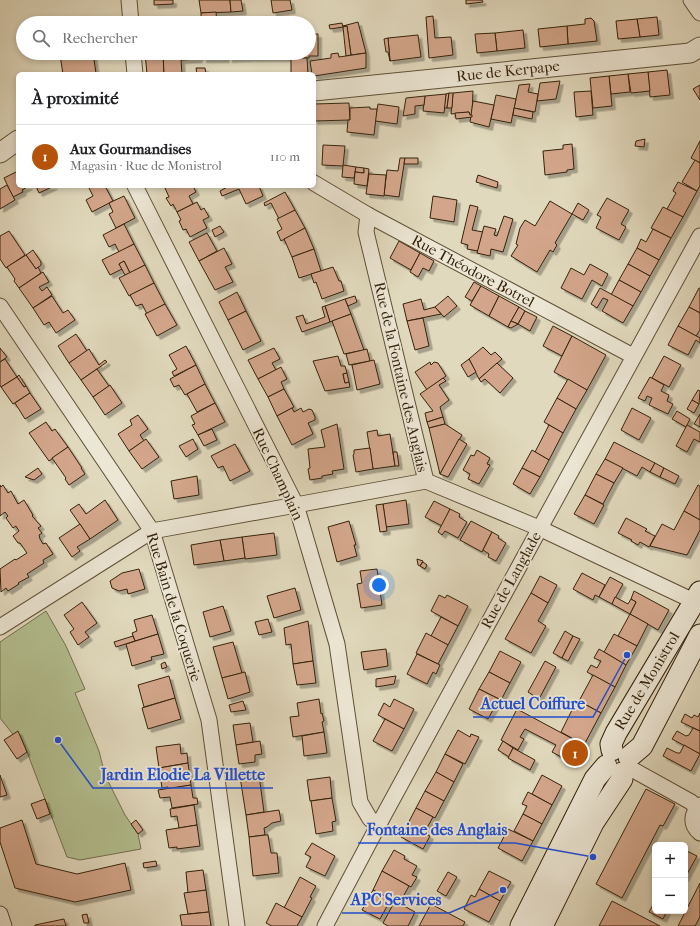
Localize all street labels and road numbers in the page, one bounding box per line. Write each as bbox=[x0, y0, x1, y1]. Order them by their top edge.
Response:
street label: Rue de Kerpape bbox=[455, 57, 561, 85]
street label: Rue Théodore Botrel bbox=[408, 231, 538, 311]
street label: Rue de la Fontaine des Anglais bbox=[370, 280, 432, 474]
street label: Rue Champlain bbox=[249, 425, 307, 523]
street label: Rue de Langlade bbox=[477, 528, 545, 632]
street label: Rue Bain de la Coquerie bbox=[143, 530, 205, 684]
street label: Rue de Monistrol bbox=[611, 629, 683, 733]

